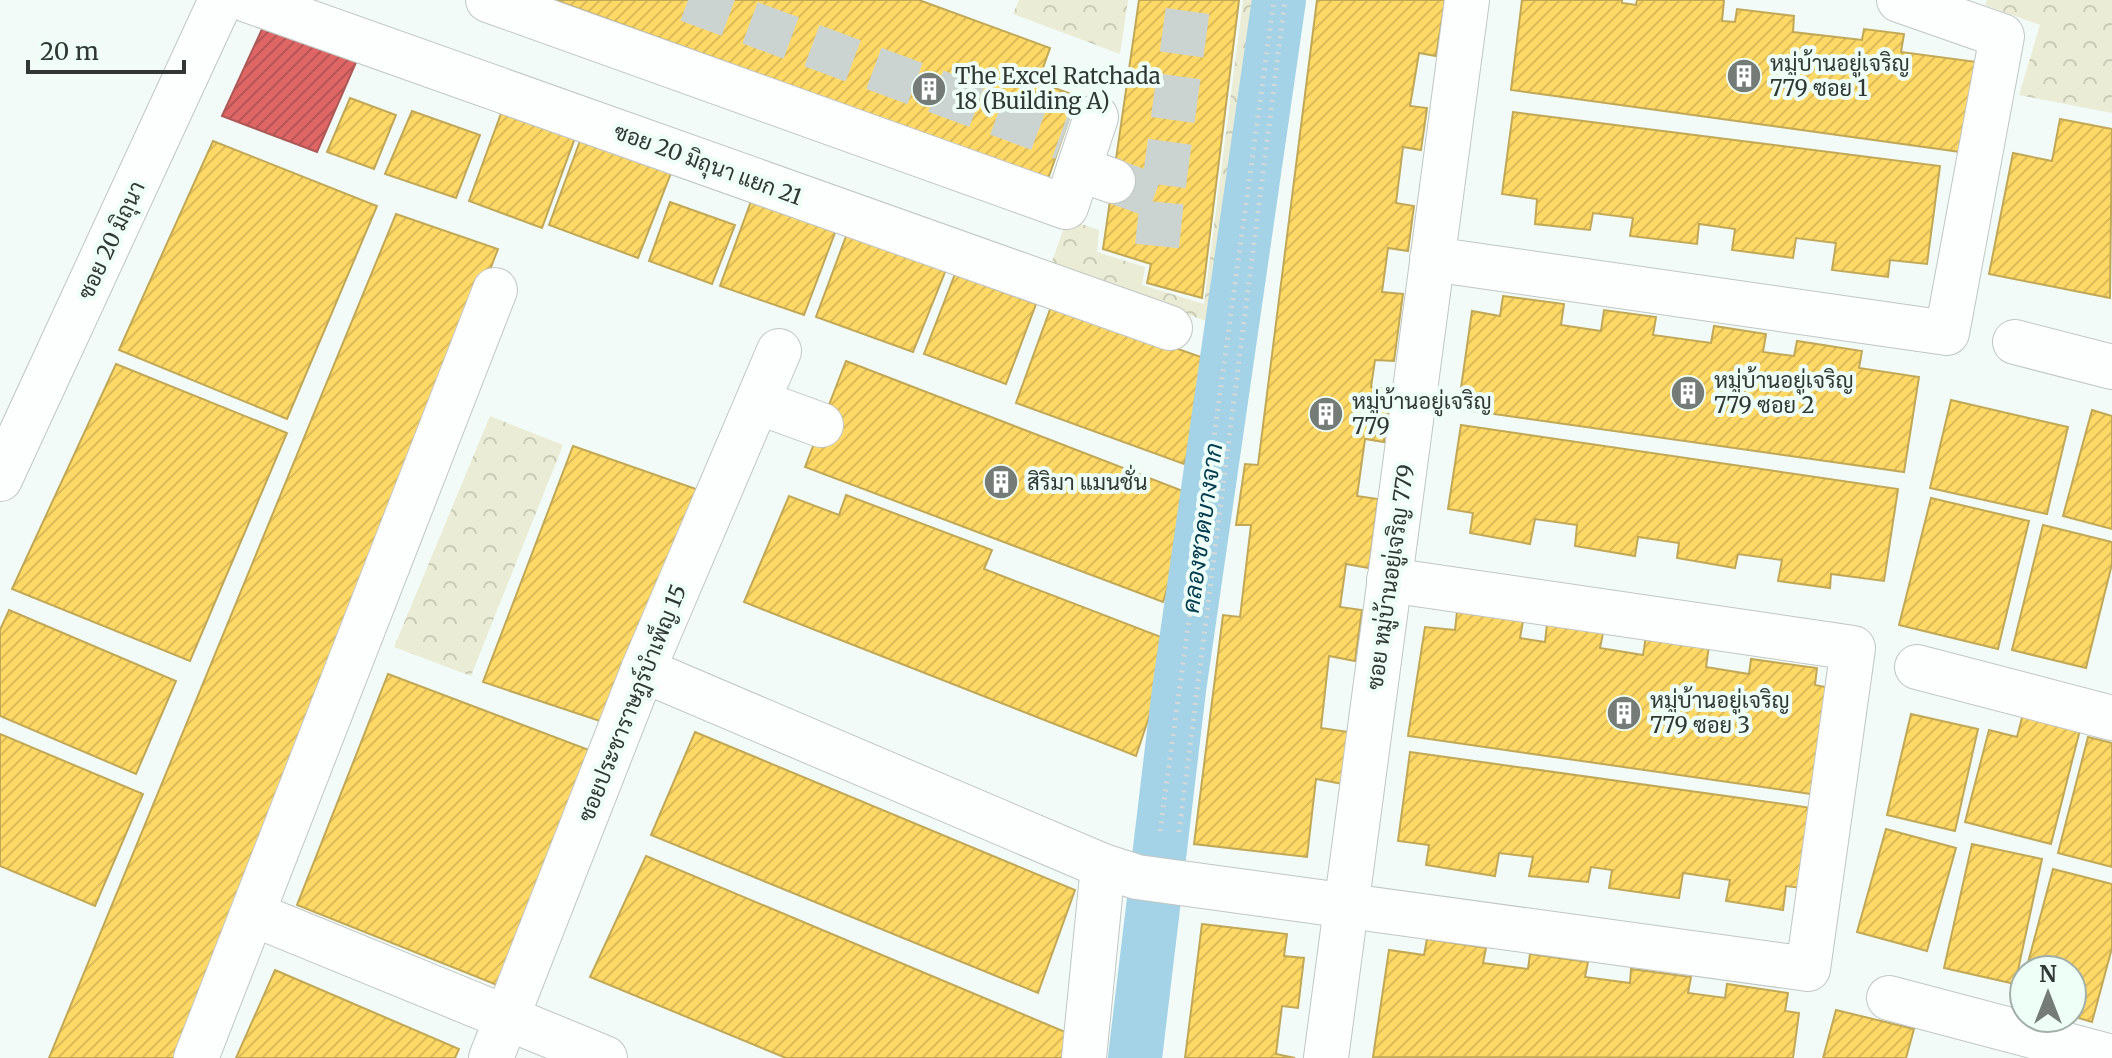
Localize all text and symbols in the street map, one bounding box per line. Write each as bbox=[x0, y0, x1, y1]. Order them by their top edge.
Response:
scale bar bbox=[28, 24, 184, 74]
text: 20 m bbox=[40, 36, 99, 67]
place label: หมู่บ้านอยู่เจริญ 779 ซอย 1 bbox=[1770, 49, 1910, 102]
building icon: หมู่บ้านอยู่เจริญ 779 ซอย 1 bbox=[1725, 57, 1763, 95]
place label: The Excel Ratchada 18 (Building A) bbox=[955, 62, 1161, 115]
building icon: The Excel Ratchada 18 (Building A) bbox=[910, 70, 948, 108]
street label: ซอย 20 มิถุนา แยก 21 bbox=[610, 117, 806, 213]
street label: ซอย 20 มิถุนา bbox=[71, 176, 152, 304]
place label: หมู่บ้านอยู่เจริญ 779 ซอย 2 bbox=[1714, 366, 1854, 419]
building icon: หมู่บ้านอยู่เจริญ 779 ซอย 2 bbox=[1669, 374, 1707, 412]
place label: หมู่บ้านอยู่เจริญ 779 bbox=[1352, 387, 1492, 440]
building icon: หมู่บ้านอยู่เจริญ 779 bbox=[1307, 395, 1345, 433]
water label: คลองชวดบางจาก bbox=[1175, 441, 1229, 615]
building icon: สิริมา แมนชั่น bbox=[982, 463, 1020, 501]
street label: ซอย หมู่บ้านอยู่เจริญ 779 bbox=[1360, 463, 1422, 692]
place label: สิริมา แมนชั่น bbox=[1027, 464, 1147, 496]
street label: ซอยประชาราษฎร์บำเพ็ญ 15 bbox=[571, 580, 694, 826]
place label: หมู่บ้านอยู่เจริญ 779 ซอย 3 bbox=[1650, 686, 1790, 739]
building icon: หมู่บ้านอยู่เจริญ 779 ซอย 3 bbox=[1605, 694, 1643, 732]
north arrow bbox=[2008, 954, 2088, 1034]
text: N bbox=[2039, 960, 2057, 988]

